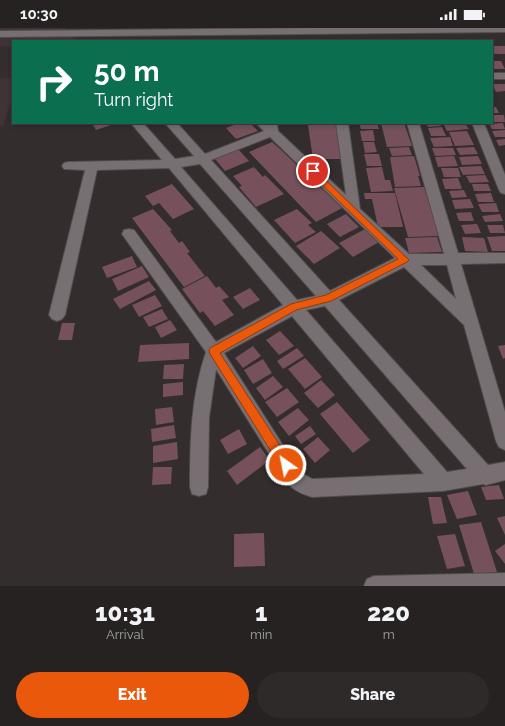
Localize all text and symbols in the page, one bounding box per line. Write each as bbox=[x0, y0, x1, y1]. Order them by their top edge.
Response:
text: 10:30 bbox=[20, 5, 58, 23]
text: 50 m bbox=[94, 55, 160, 88]
icon: right bbox=[28, 56, 80, 108]
text: Turn right bbox=[94, 89, 173, 110]
pin bbox=[296, 154, 330, 188]
icon: arrive bbox=[302, 160, 324, 182]
position arrow bbox=[265, 444, 307, 486]
text: 10:31 bbox=[95, 598, 155, 627]
text: 1 bbox=[255, 598, 267, 627]
text: 220 bbox=[367, 598, 410, 627]
text: Arrival bbox=[106, 627, 144, 642]
text: min bbox=[250, 627, 272, 642]
text: m bbox=[383, 627, 395, 642]
button: Exit bbox=[16, 672, 249, 718]
button: Share bbox=[257, 672, 489, 718]

